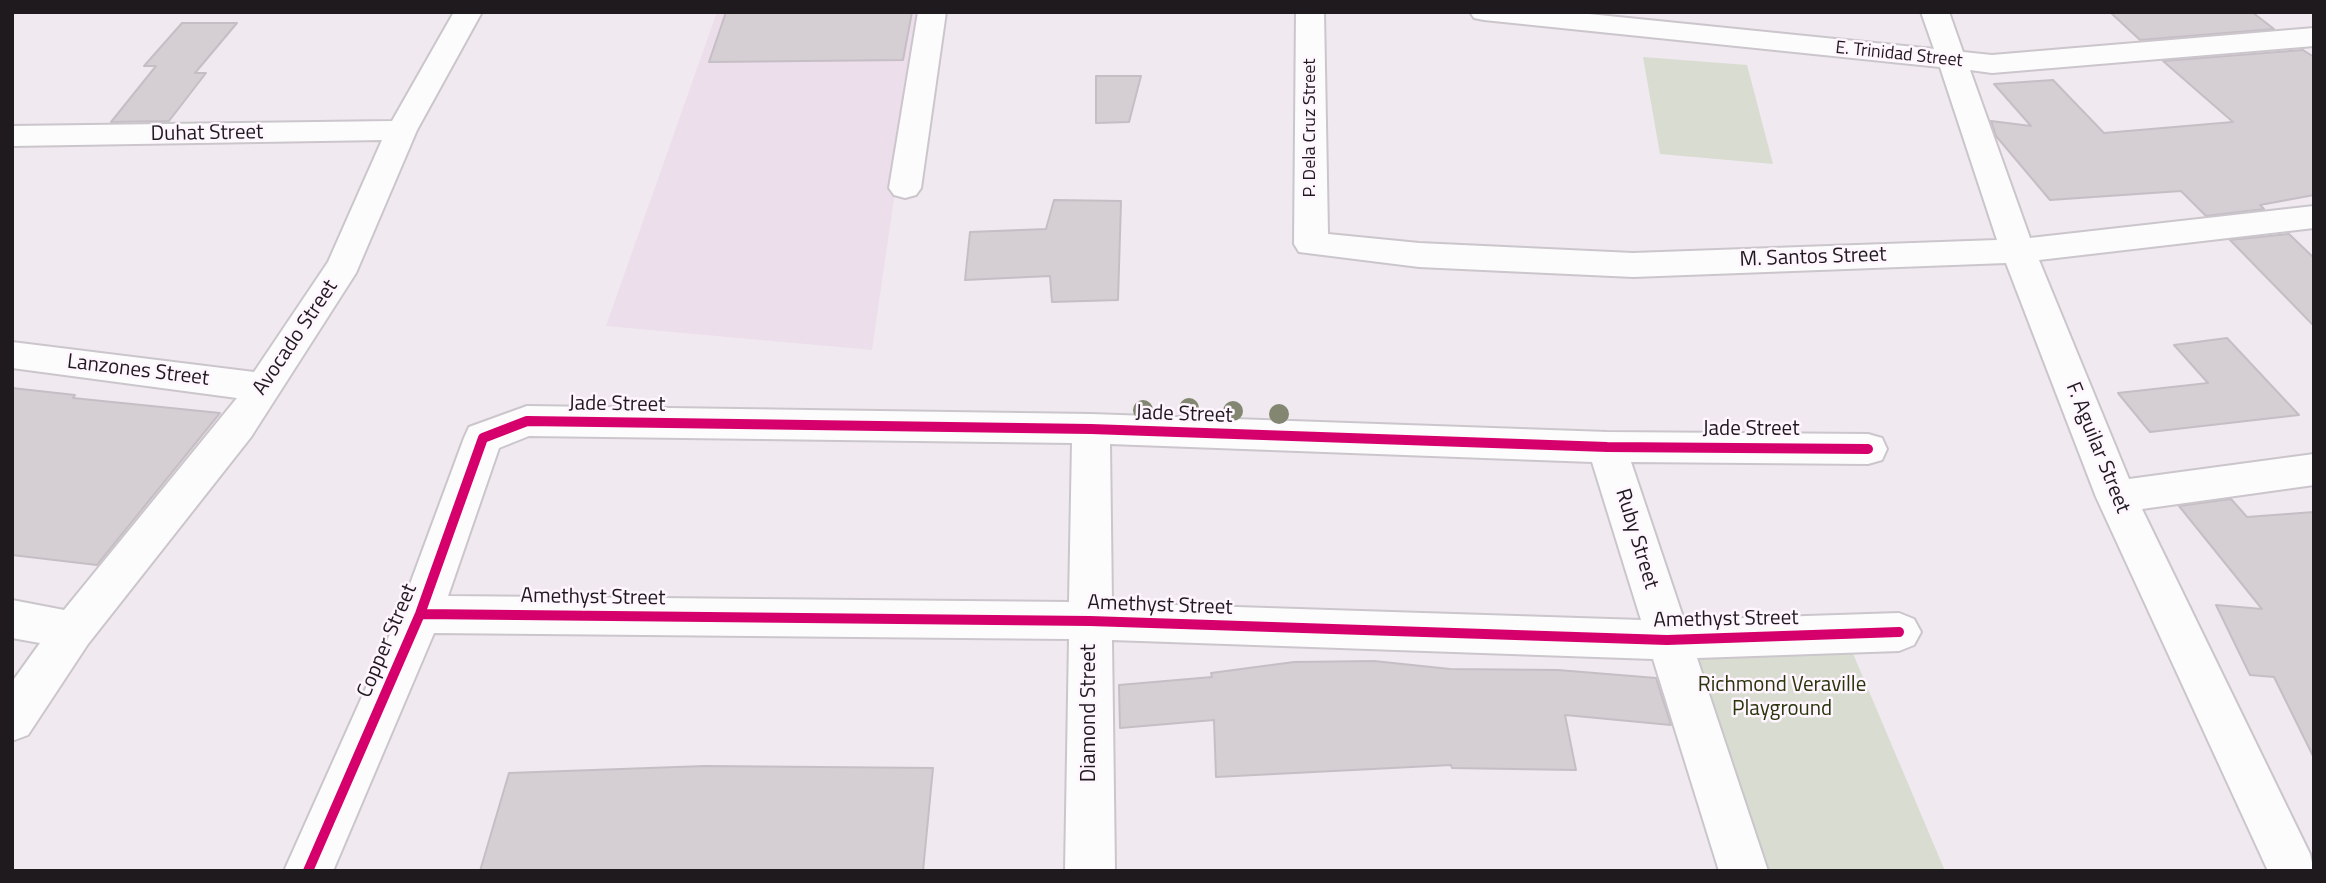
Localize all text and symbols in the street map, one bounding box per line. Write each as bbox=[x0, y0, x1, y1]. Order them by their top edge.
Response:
street label: E. Trinidad Street bbox=[1834, 38, 1964, 72]
street label: P. Dela Cruz Street bbox=[1300, 59, 1322, 197]
street label: Duhat Street bbox=[150, 120, 264, 148]
street label: M. Santos Street bbox=[1739, 243, 1887, 273]
street label: Avocado Street bbox=[248, 276, 344, 400]
street label: Lanzones Street bbox=[66, 350, 210, 392]
street label: F. Aguilar Street bbox=[2059, 379, 2135, 517]
street label: Jade Street bbox=[568, 392, 666, 418]
street label: Jade Street bbox=[1135, 401, 1233, 429]
street label: Jade Street bbox=[1702, 417, 1800, 443]
street label: Ruby Street bbox=[1609, 486, 1663, 592]
street label: Copper Street bbox=[353, 580, 423, 702]
street label: Amethyst Street bbox=[520, 584, 666, 612]
street label: Amethyst Street bbox=[1087, 591, 1233, 621]
street label: Amethyst Street bbox=[1653, 606, 1799, 634]
street label: Diamond Street bbox=[1077, 644, 1103, 782]
park label: Richmond Veraville Playground bbox=[1698, 673, 1866, 723]

